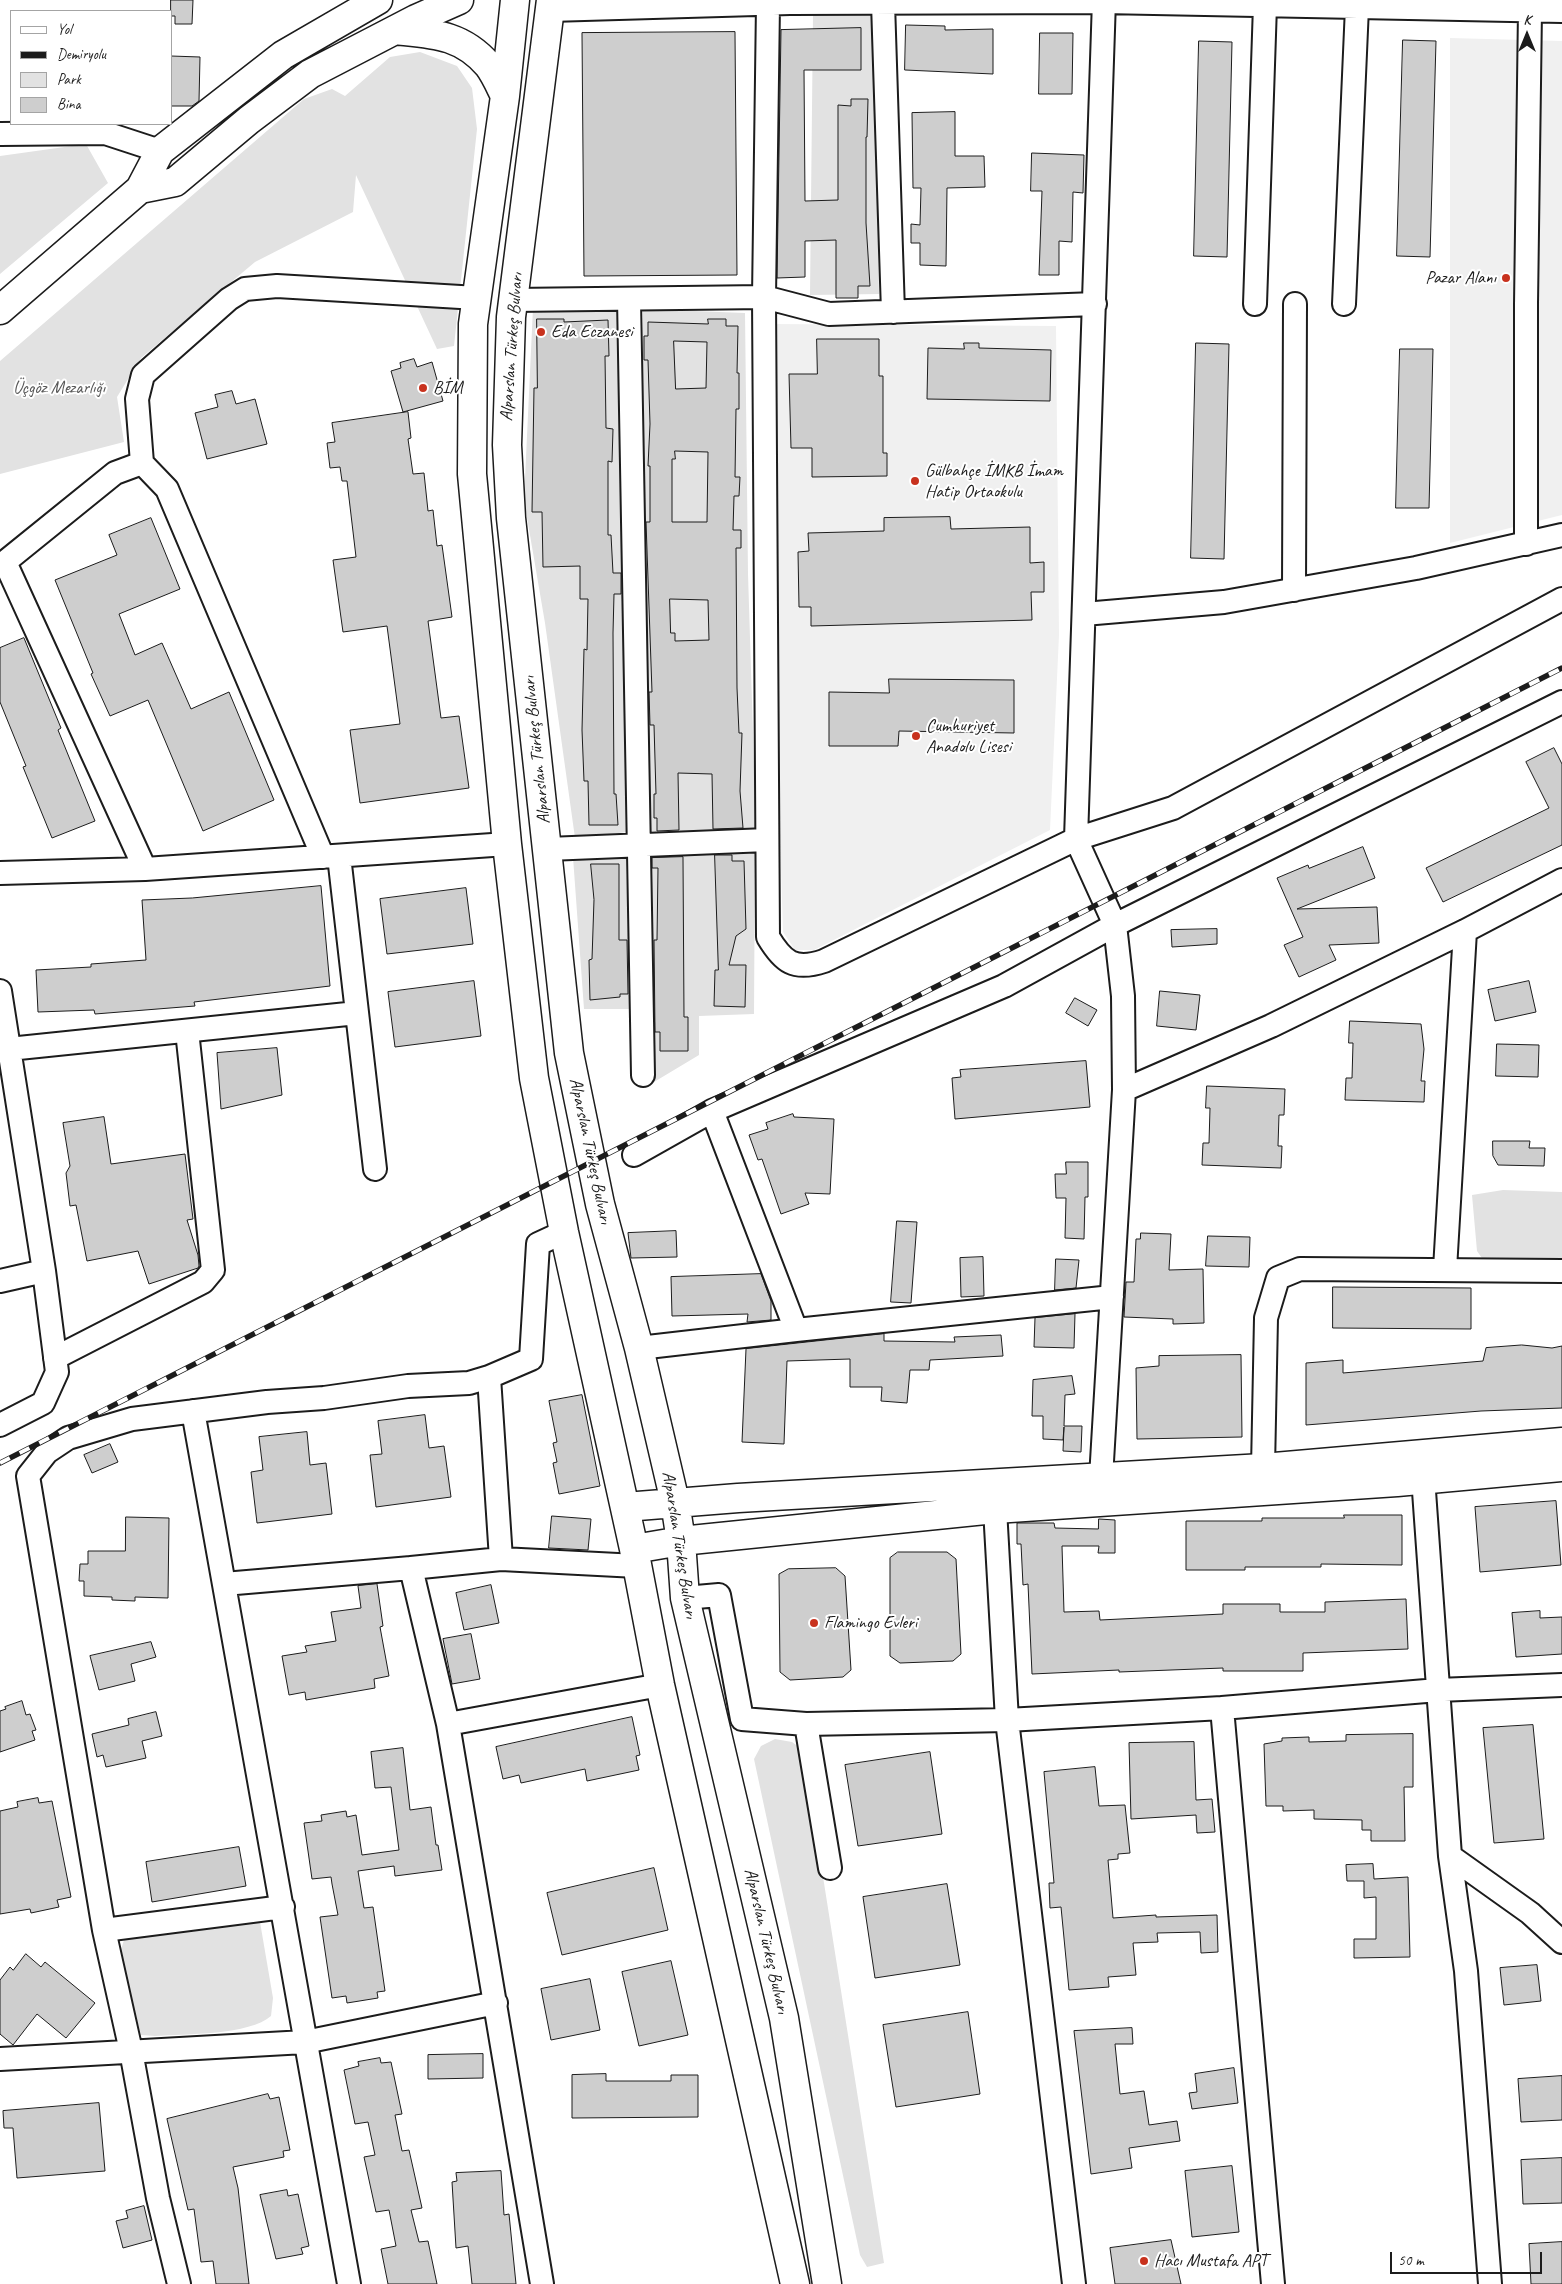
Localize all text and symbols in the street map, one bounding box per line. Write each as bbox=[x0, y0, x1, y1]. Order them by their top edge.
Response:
legend bbox=[10, 10, 172, 125]
north arrow bbox=[1502, 10, 1552, 60]
text: K bbox=[1523, 11, 1531, 28]
text: Yol bbox=[57, 20, 72, 39]
text: Demiryolu bbox=[57, 45, 106, 64]
text: Park bbox=[57, 70, 81, 89]
text: Bina bbox=[57, 95, 81, 114]
place label: Pazar Alanı bbox=[1425, 267, 1496, 289]
street label: Alparslan Türkeş Bulvarı bbox=[496, 272, 528, 422]
marker: Pazar Alanı bbox=[1500, 272, 1512, 284]
place label: Eda Eczanesi bbox=[551, 321, 633, 343]
marker: Eda Eczanesi bbox=[535, 326, 547, 338]
park label: Üçgöz Mezarlığı bbox=[13, 377, 105, 399]
place label: BİM bbox=[433, 377, 463, 399]
marker: BİM bbox=[417, 382, 429, 394]
place label: Gülbahçe İMKB İmam Hatip Ortaokulu bbox=[925, 460, 1063, 502]
marker: Gülbahçe İMKB İmam Hatip Ortaokulu bbox=[909, 475, 921, 487]
street label: Alparslan Türkeş Bulvarı bbox=[518, 675, 556, 825]
place label: Cumhuriyet Anadolu Lisesi bbox=[926, 715, 1011, 758]
marker: Cumhuriyet Anadolu Lisesi bbox=[910, 730, 922, 742]
street label: Alparslan Türkeş Bulvarı bbox=[564, 1076, 616, 1226]
street label: Alparslan Türkeş Bulvarı bbox=[657, 1470, 701, 1620]
place label: Flamingo Evleri bbox=[824, 1612, 917, 1634]
marker: Flamingo Evleri bbox=[808, 1617, 820, 1629]
street label: Alparslan Türkeş Bulvarı bbox=[739, 1866, 793, 2016]
scale bar bbox=[1392, 2242, 1544, 2274]
place label: Hacı Mustafa APT bbox=[1154, 2250, 1267, 2272]
text: 50 m bbox=[1398, 2251, 1424, 2270]
marker: Hacı Mustafa APT bbox=[1138, 2255, 1150, 2267]

